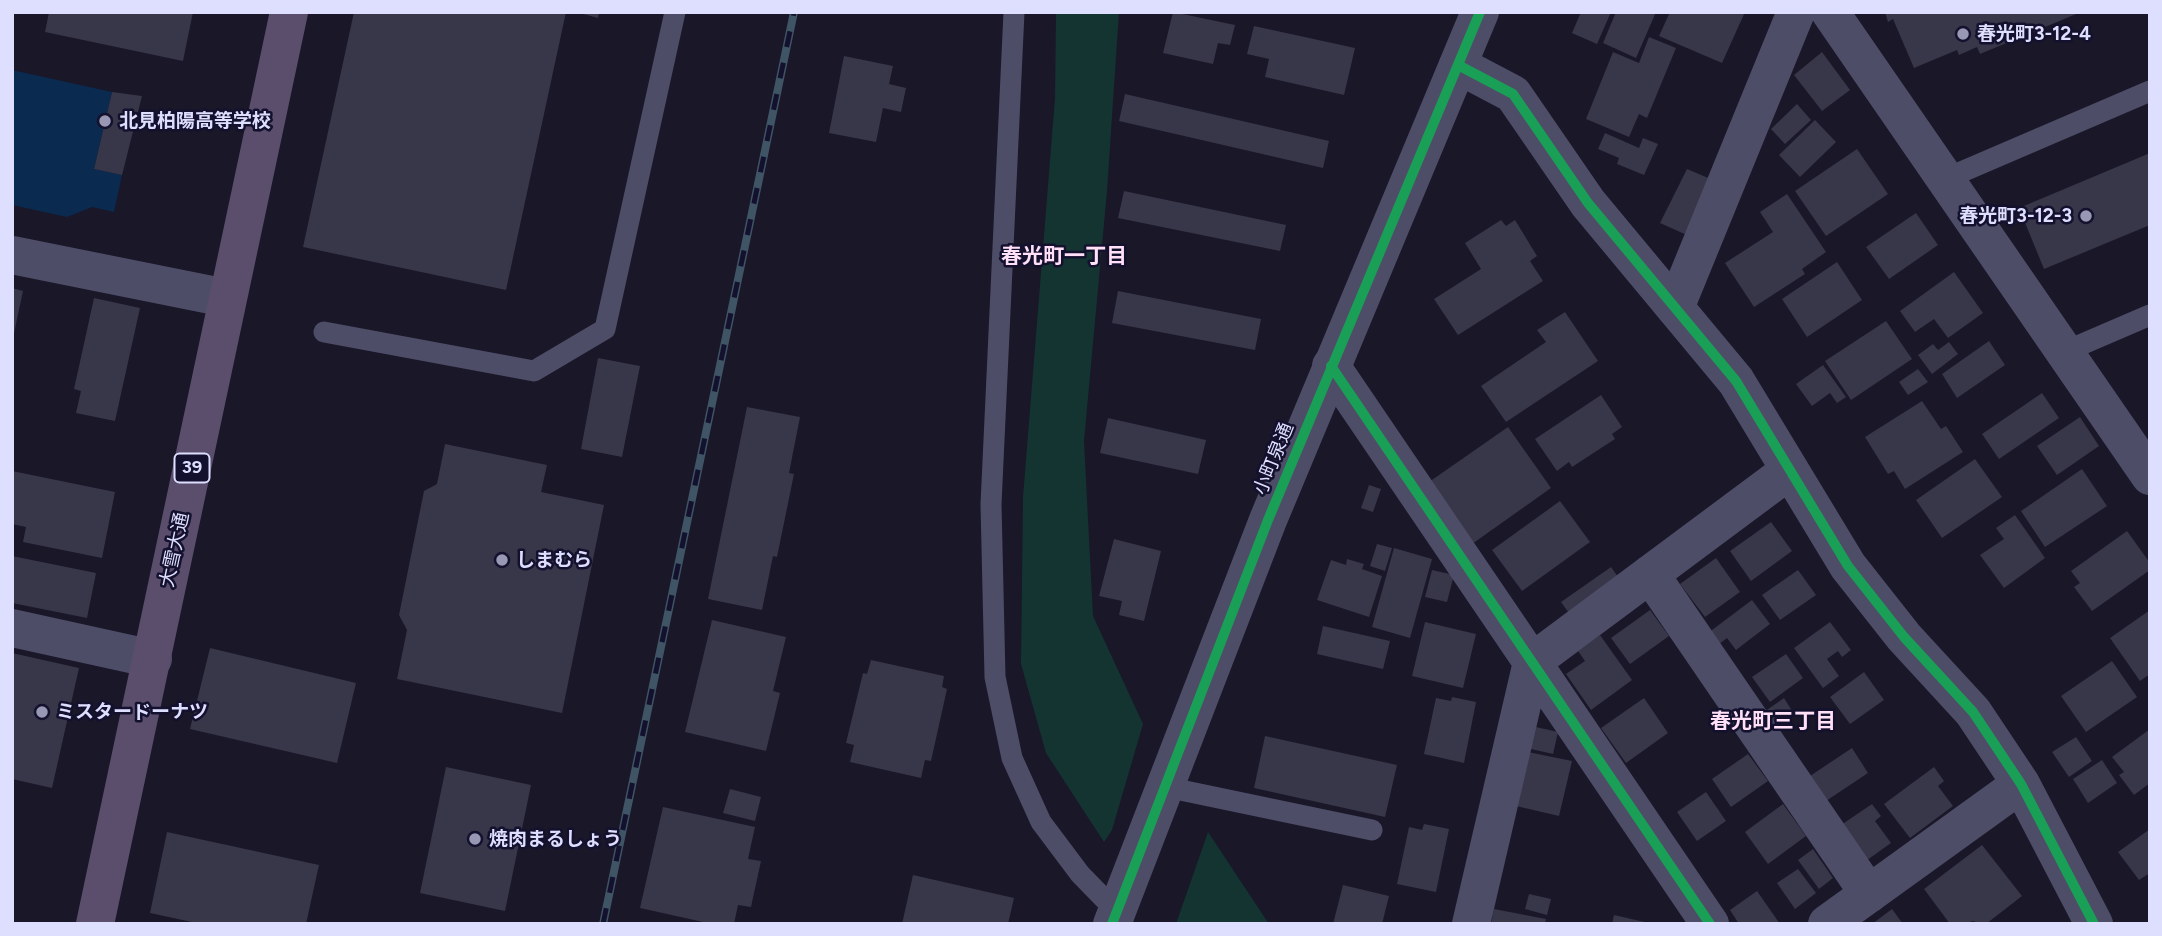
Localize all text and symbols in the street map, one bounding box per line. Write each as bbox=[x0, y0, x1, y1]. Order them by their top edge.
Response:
place label: 春光町3-12-4 bbox=[1977, 23, 2091, 45]
marker: 春光町3-12-4 bbox=[1955, 26, 1971, 42]
place label: 北見柏陽高等学校 bbox=[119, 110, 271, 132]
marker: 北見柏陽高等学校 bbox=[97, 113, 113, 129]
place label: 春光町3-12-3 bbox=[1959, 205, 2072, 227]
marker: 春光町3-12-3 bbox=[2078, 208, 2094, 224]
district label: 春光町一丁目 bbox=[1001, 244, 1127, 270]
street label: 小町泉通 bbox=[1249, 419, 1299, 499]
road number: 39 bbox=[174, 454, 210, 482]
street label: 大雪大通 bbox=[156, 510, 194, 590]
place label: しまむら bbox=[516, 549, 592, 571]
marker: しまむら bbox=[494, 552, 510, 568]
place label: ミスタードーナツ bbox=[56, 701, 208, 723]
marker: ミスタードーナツ bbox=[34, 704, 50, 720]
district label: 春光町三丁目 bbox=[1710, 709, 1836, 735]
place label: 焼肉まるしょう bbox=[489, 828, 622, 850]
marker: 焼肉まるしょう bbox=[467, 831, 483, 847]

